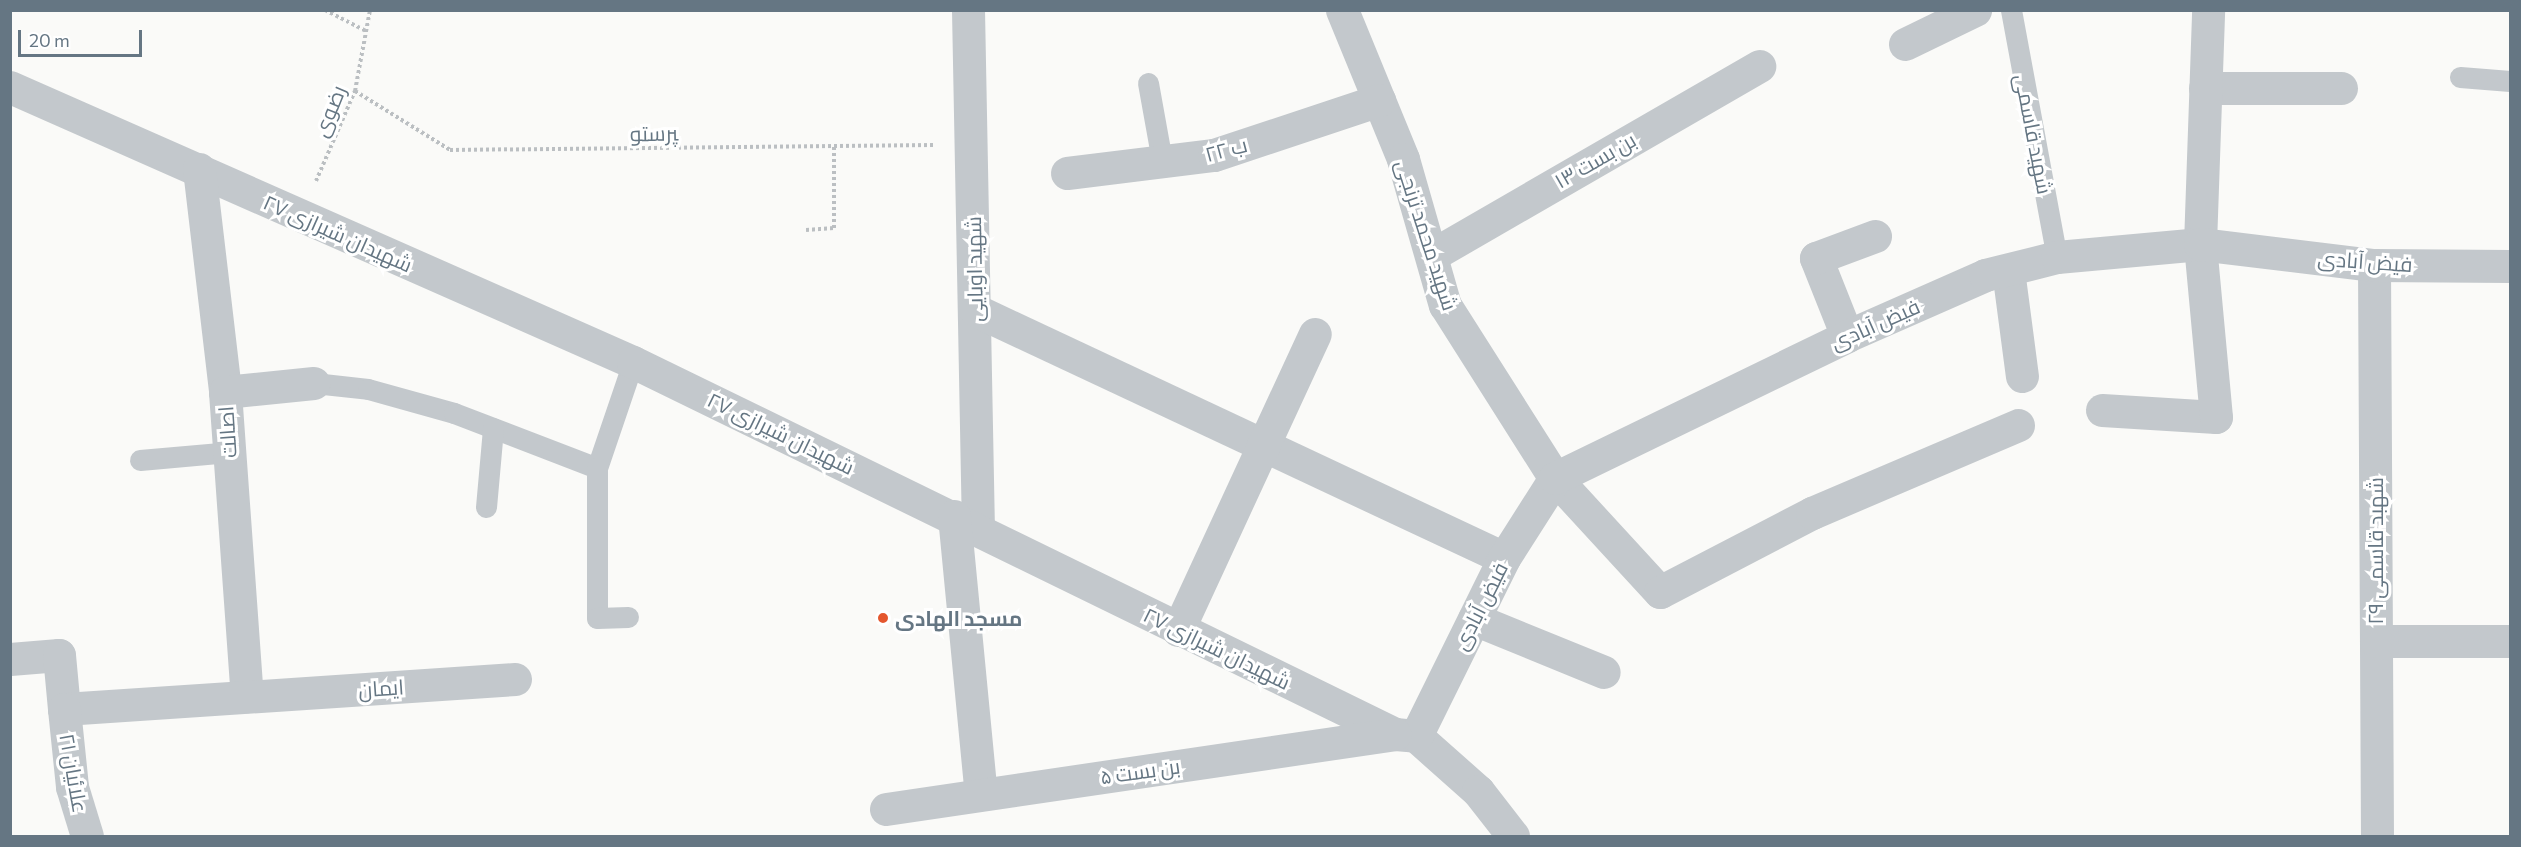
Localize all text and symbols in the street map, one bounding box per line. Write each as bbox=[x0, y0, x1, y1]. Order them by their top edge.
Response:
scale bar bbox=[21, 18, 146, 56]
text: 20 m bbox=[29, 29, 70, 51]
street label: شهید قاسمی bbox=[2010, 72, 2058, 196]
street label: رضوی bbox=[307, 81, 351, 141]
street label: ‍‍‍‍‍پرستو bbox=[630, 120, 678, 146]
street label: بن بست ۱۳ bbox=[1550, 127, 1640, 193]
street label: ب ۲۲ bbox=[1202, 131, 1250, 167]
street label: شهید محمد ترنجی bbox=[1391, 156, 1463, 314]
street label: شهیدان شیرازی ۲۷ bbox=[260, 189, 416, 277]
street label: شهید اوبایی bbox=[960, 216, 988, 322]
street label: فیض آبادی bbox=[2317, 245, 2413, 277]
street label: فیض آبادی bbox=[1826, 293, 1924, 355]
street label: شهیدان شیرازی ۲۷ bbox=[703, 387, 859, 479]
street label: اصالت bbox=[213, 405, 241, 459]
street label: شهبد قاسمی ۲۹ bbox=[2362, 477, 2388, 625]
street label: فیض آبادی bbox=[1447, 558, 1513, 654]
street label: شهیدان شیرازی ۲۷ bbox=[1139, 602, 1295, 694]
place label: مسجد الهادی bbox=[895, 605, 1022, 631]
marker: مسجد الهادی bbox=[876, 611, 890, 625]
street label: ایمان bbox=[357, 674, 405, 702]
street label: علائیان ۲۱ bbox=[55, 731, 93, 815]
street label: بن بست ۵ bbox=[1098, 753, 1182, 789]

